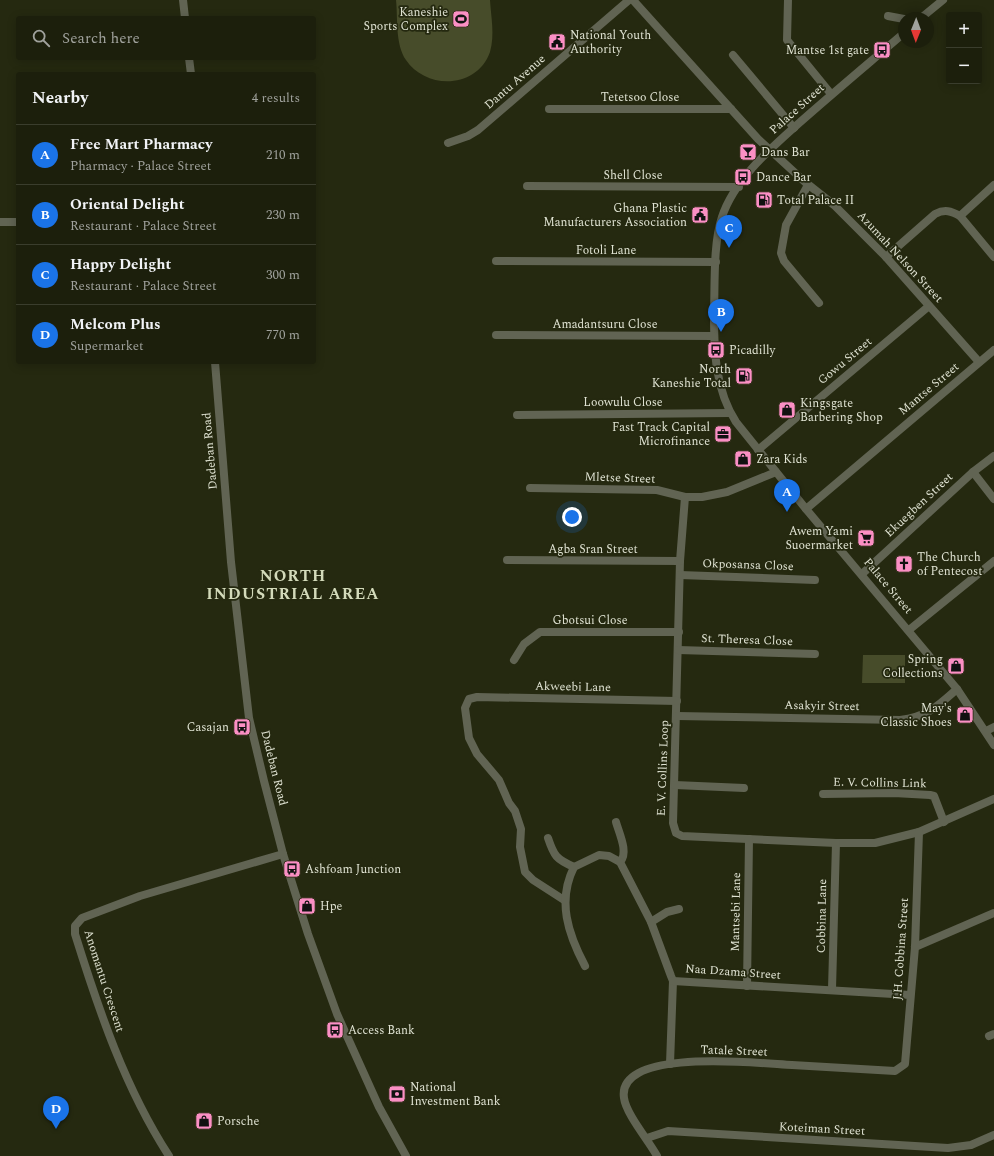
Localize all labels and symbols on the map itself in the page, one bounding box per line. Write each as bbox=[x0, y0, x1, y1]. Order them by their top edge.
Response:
place label: Kaneshie Sports Complex bbox=[364, 3, 448, 36]
sports icon: Kaneshie Sports Complex bbox=[451, 9, 471, 29]
north arrow bbox=[898, 12, 934, 48]
place label: National Youth Authority bbox=[570, 26, 651, 59]
public building icon: National Youth Authority bbox=[547, 32, 567, 52]
bus stop icon: Mantse 1st gate bbox=[872, 40, 892, 60]
place label: Mantse 1st gate bbox=[786, 41, 869, 60]
street label: Dantu Avenue bbox=[480, 50, 550, 114]
street label: Palace Street bbox=[765, 79, 829, 139]
street label: Tetetsoo Close bbox=[601, 88, 679, 107]
bar icon: Dans Bar bbox=[738, 142, 758, 162]
place label: Dans Bar bbox=[761, 143, 810, 162]
street label: Shell Close bbox=[604, 166, 663, 185]
bus stop icon: Dance Bar bbox=[733, 167, 753, 187]
place label: Dance Bar bbox=[756, 168, 811, 187]
fuel station icon: Total Palace II bbox=[754, 190, 774, 210]
place label: Total Palace II bbox=[777, 191, 854, 210]
place label: Ghana Plastic Manufacturers Association bbox=[543, 199, 687, 232]
public building icon: Ghana Plastic Manufacturers Association bbox=[690, 205, 710, 225]
street label: Azumah Nelson Street bbox=[852, 207, 948, 307]
pin: C bbox=[716, 215, 742, 248]
street label: Fotoli Lane bbox=[576, 241, 637, 260]
pin: B bbox=[708, 299, 734, 332]
street label: Amadantsuru Close bbox=[552, 315, 658, 334]
street label: Gowu Street bbox=[814, 333, 876, 389]
bus stop icon: Picadilly bbox=[706, 340, 726, 360]
place label: Picadilly bbox=[729, 341, 777, 360]
street label: Mantse Street bbox=[895, 358, 963, 420]
place label: North Kaneshie Total bbox=[652, 360, 731, 393]
fuel station icon: North Kaneshie Total bbox=[734, 366, 754, 386]
street label: Loowulu Close bbox=[583, 393, 663, 412]
place label: Kingsgate Barbering Shop bbox=[800, 394, 883, 427]
shop icon: Kingsgate Barbering Shop bbox=[777, 400, 797, 420]
street label: Dadeban Road bbox=[197, 411, 223, 490]
place label: Fast Track Capital Microfinance bbox=[612, 418, 710, 451]
office icon: Fast Track Capital Microfinance bbox=[713, 424, 733, 444]
shop icon: Zara Kids bbox=[733, 449, 753, 469]
place label: Zara Kids bbox=[756, 450, 808, 469]
street label: Mletse Street bbox=[584, 467, 656, 489]
street label: Ekuegben Street bbox=[881, 468, 957, 542]
pin: A bbox=[774, 479, 800, 512]
your location bbox=[562, 507, 582, 527]
place label: Awem Yami Suoermarket bbox=[785, 522, 853, 555]
supermarket icon: Awem Yami Suoermarket bbox=[856, 528, 876, 548]
street label: Agba Sran Street bbox=[548, 540, 638, 559]
place label: The Church of Pentecost bbox=[917, 548, 982, 581]
street label: Okposansa Close bbox=[702, 554, 794, 576]
street label: Palace Street bbox=[859, 554, 917, 618]
church icon: The Church of Pentecost bbox=[894, 554, 914, 574]
district label: NORTH INDUSTRIAL AREA bbox=[206, 564, 380, 606]
street label: Gbotsui Close bbox=[552, 611, 628, 630]
street label: St. Theresa Close bbox=[701, 629, 793, 651]
place label: Spring Collections bbox=[883, 650, 943, 683]
shop icon: Spring Collections bbox=[946, 656, 966, 676]
street label: Akweebi Lane bbox=[535, 677, 611, 697]
street label: Asakyir Street bbox=[784, 696, 860, 716]
place label: May's Classic Shoes bbox=[880, 699, 952, 732]
shop icon: May's Classic Shoes bbox=[955, 705, 975, 725]
bus stop icon: Casajan bbox=[232, 717, 252, 737]
place label: Casajan bbox=[187, 718, 229, 737]
street label: E. V. Collins Loop bbox=[652, 719, 674, 816]
street label: Dadeban Road bbox=[255, 728, 293, 808]
street label: E. V. Collins Link bbox=[833, 773, 927, 793]
bus stop icon: Ashfoam Junction bbox=[282, 859, 302, 879]
place label: Ashfoam Junction bbox=[305, 860, 401, 879]
street label: Mantsebi Lane bbox=[726, 872, 746, 952]
street label: Cobbina Lane bbox=[812, 878, 832, 953]
shop icon: Hpe bbox=[297, 896, 317, 916]
place label: Hpe bbox=[320, 897, 343, 916]
street label: J.H. Cobbina Street bbox=[888, 897, 914, 1001]
street label: Anomantu Crescent bbox=[78, 927, 130, 1035]
street label: Naa Dzama Street bbox=[685, 959, 781, 985]
bus stop icon: Access Bank bbox=[325, 1020, 345, 1040]
place label: Access Bank bbox=[348, 1021, 415, 1040]
street label: Tatale Street bbox=[700, 1040, 768, 1062]
place label: National Investment Bank bbox=[410, 1078, 501, 1111]
bank icon: National Investment Bank bbox=[387, 1084, 407, 1104]
pin: D bbox=[43, 1096, 69, 1129]
shop icon: Porsche bbox=[194, 1111, 214, 1131]
place label: Porsche bbox=[217, 1112, 260, 1131]
street label: Koteiman Street bbox=[778, 1117, 866, 1141]

